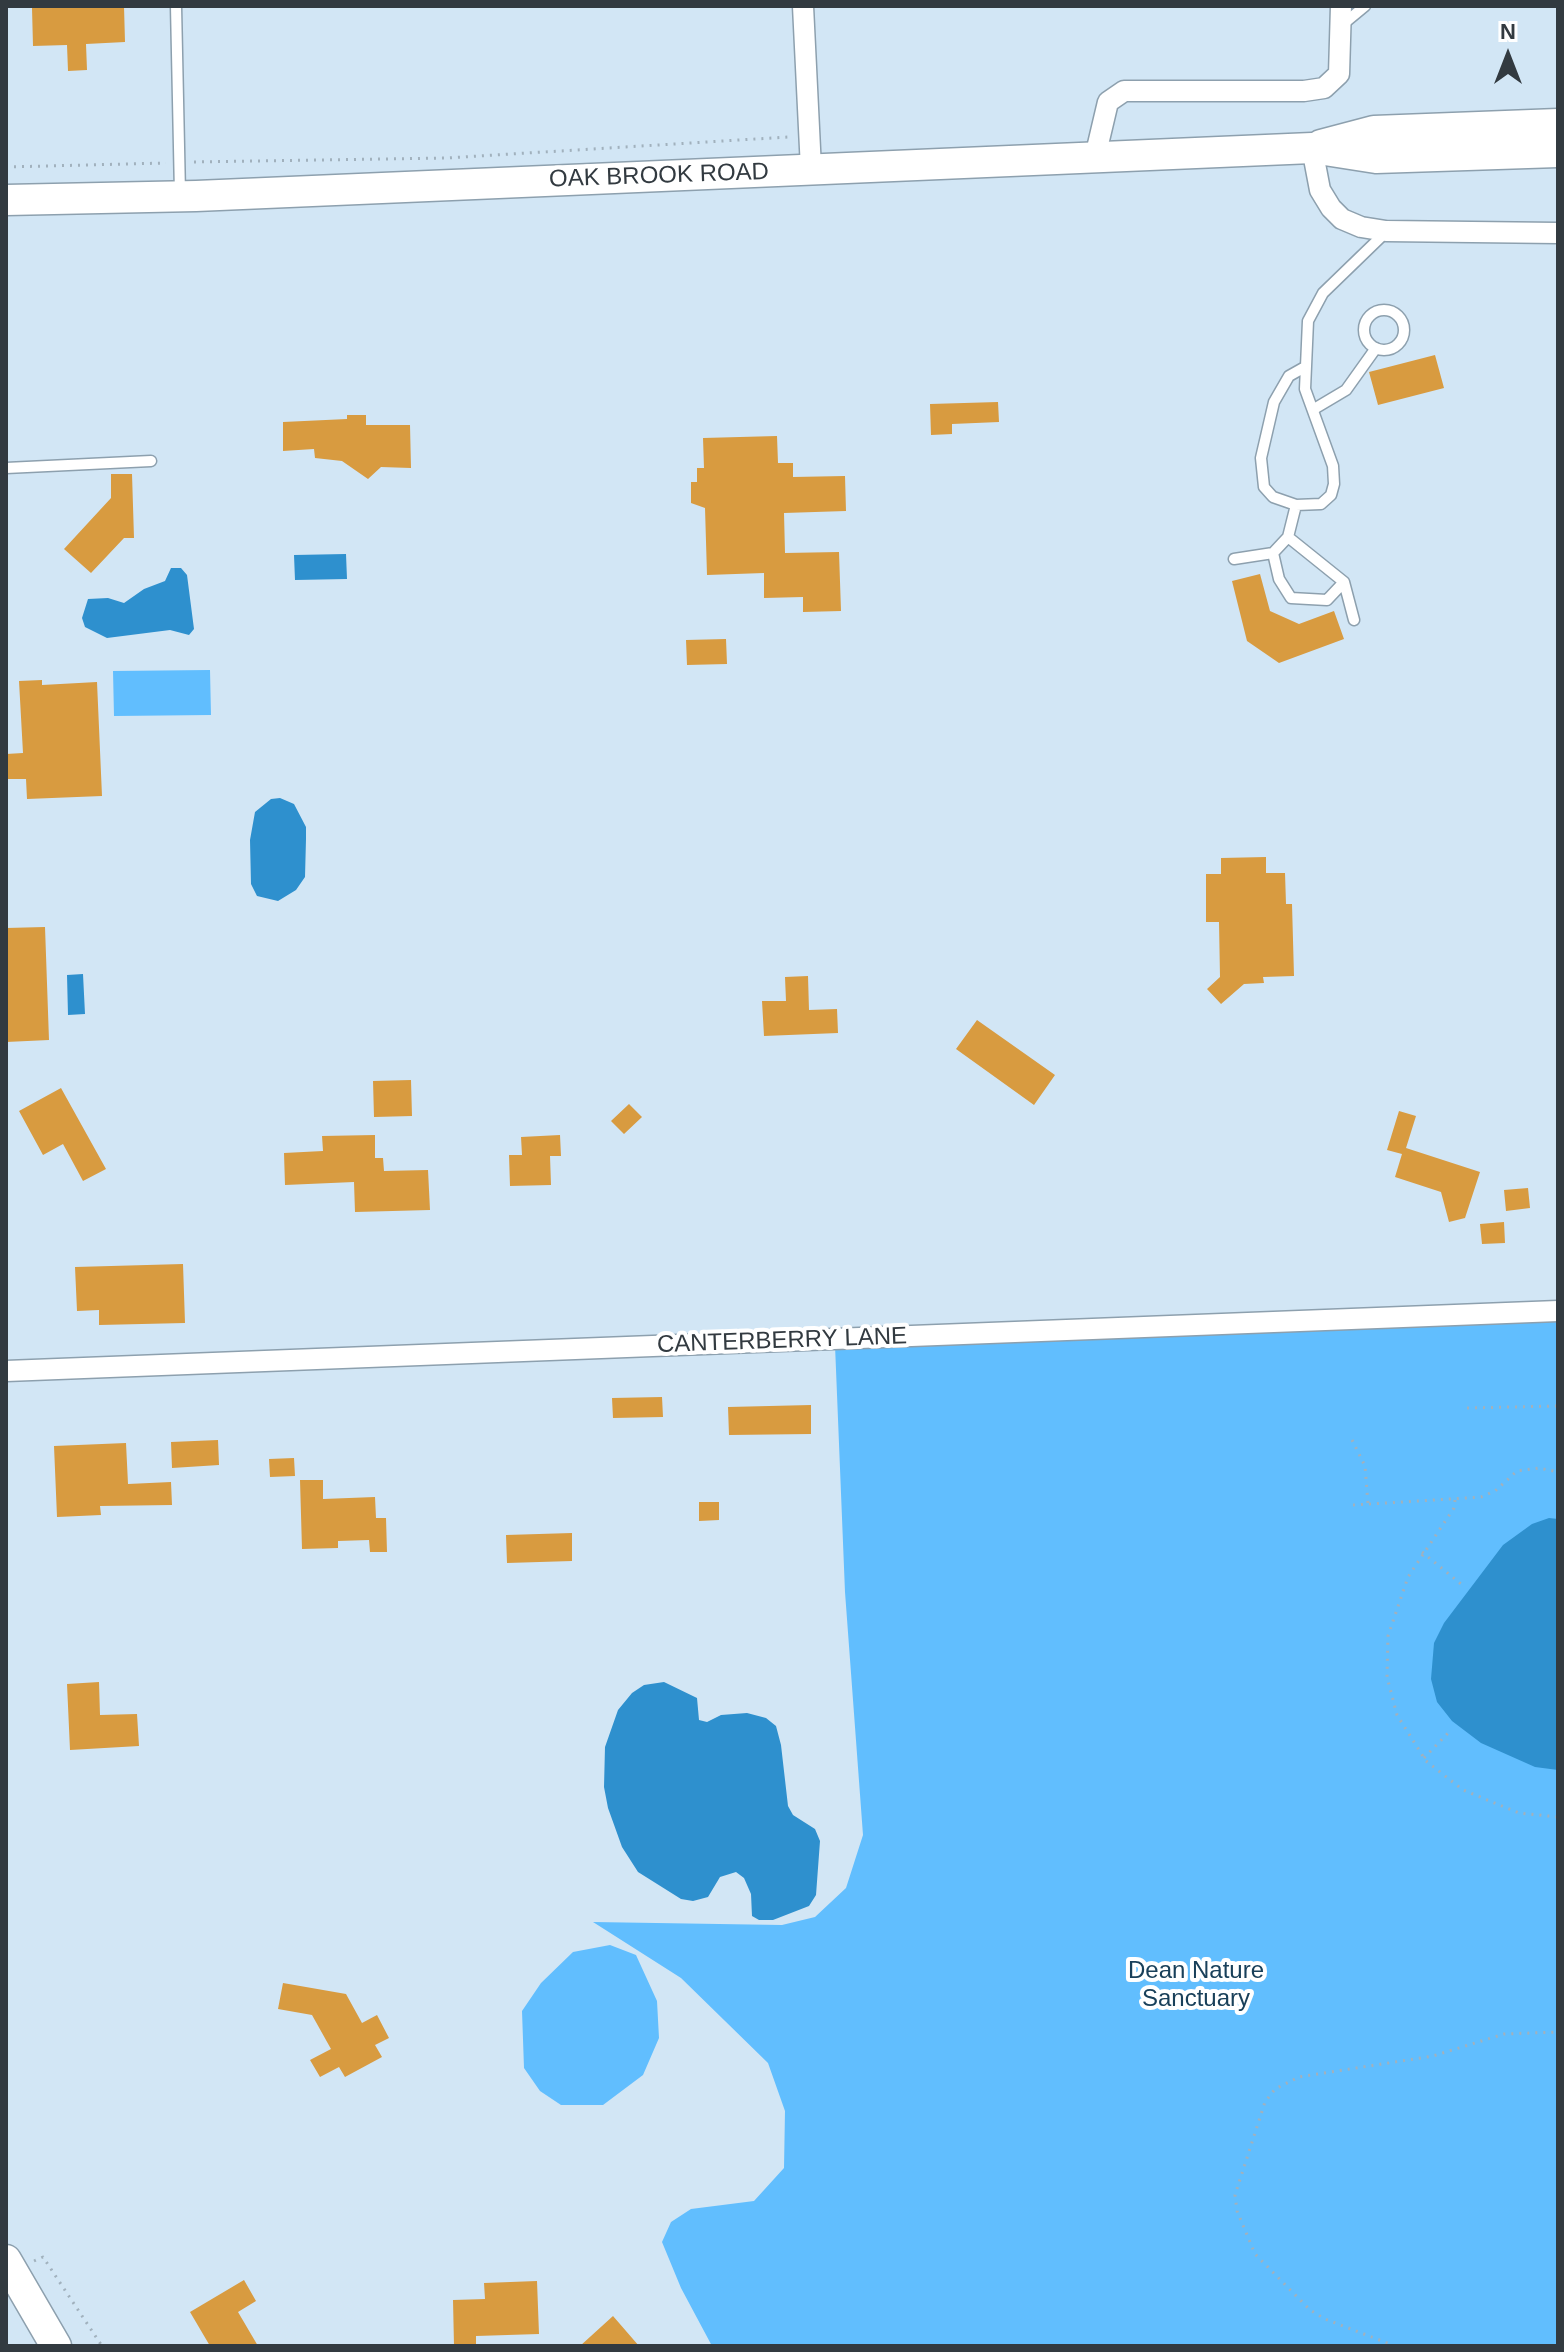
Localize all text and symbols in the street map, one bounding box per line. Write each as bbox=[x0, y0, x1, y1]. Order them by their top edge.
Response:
north arrow bbox=[1468, 16, 1548, 96]
text: N bbox=[1500, 19, 1516, 44]
street label: OAK BROOK ROAD bbox=[549, 158, 769, 194]
street label: CANTERBERRY LANE bbox=[656, 1322, 908, 1360]
park label: Dean Nature Sanctuary bbox=[1128, 1957, 1264, 2013]

